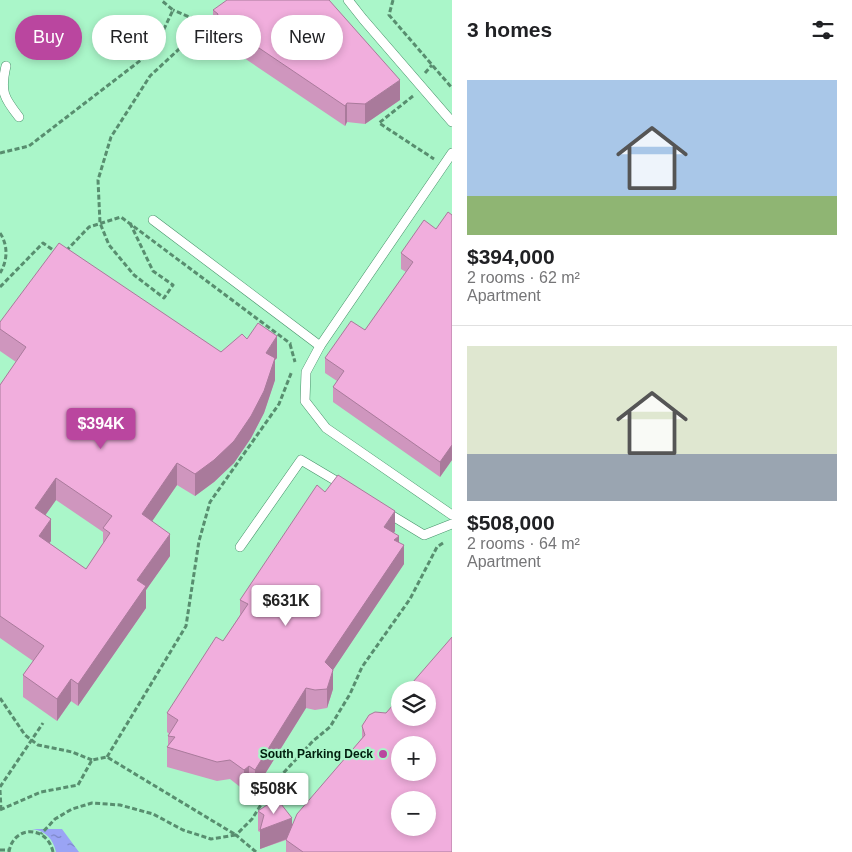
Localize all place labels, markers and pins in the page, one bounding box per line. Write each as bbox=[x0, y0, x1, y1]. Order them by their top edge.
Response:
pin: $394K bbox=[66, 408, 136, 450]
pin: $631K bbox=[251, 584, 321, 627]
place label: South Parking Deck bbox=[260, 747, 373, 761]
marker: South Parking Deck bbox=[377, 748, 389, 760]
pin: $508K bbox=[239, 772, 309, 815]

